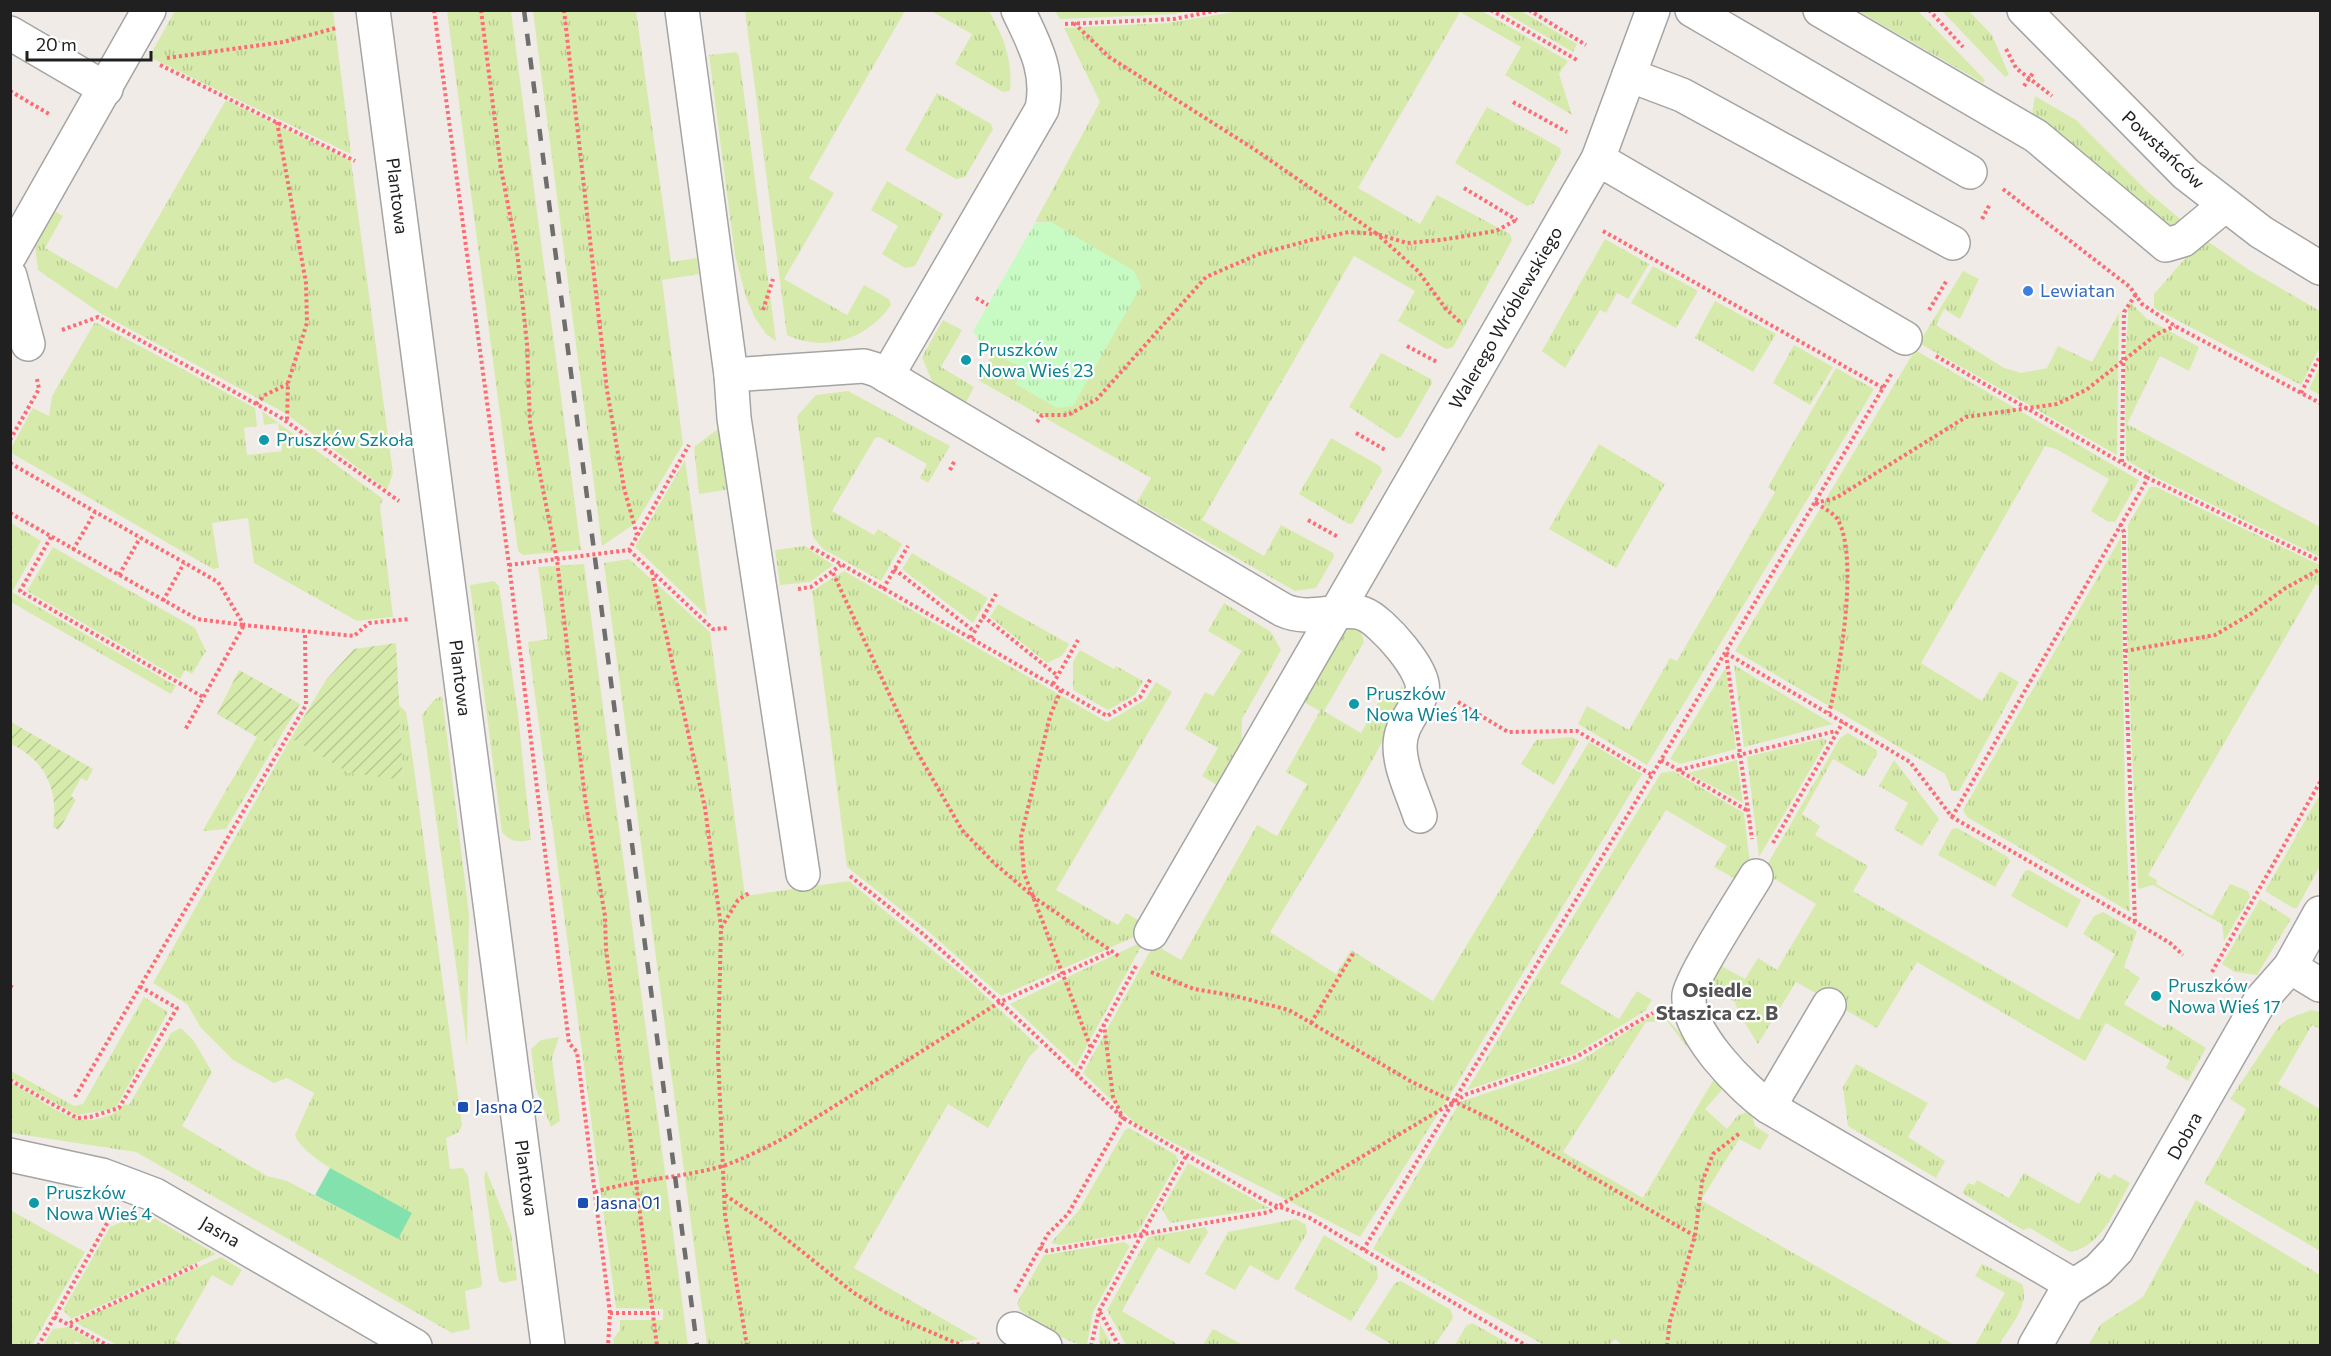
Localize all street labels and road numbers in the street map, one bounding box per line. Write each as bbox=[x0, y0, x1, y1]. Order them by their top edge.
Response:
street label: Powstańców bbox=[2118, 105, 2210, 193]
street label: Plantowa bbox=[382, 156, 414, 235]
street label: Walerego Wróblewskiego bbox=[1444, 222, 1567, 413]
street label: Plantowa bbox=[445, 638, 477, 717]
street label: Dobra bbox=[2162, 1108, 2206, 1163]
street label: Plantowa bbox=[511, 1138, 543, 1217]
street label: Jasna bbox=[197, 1211, 244, 1251]

